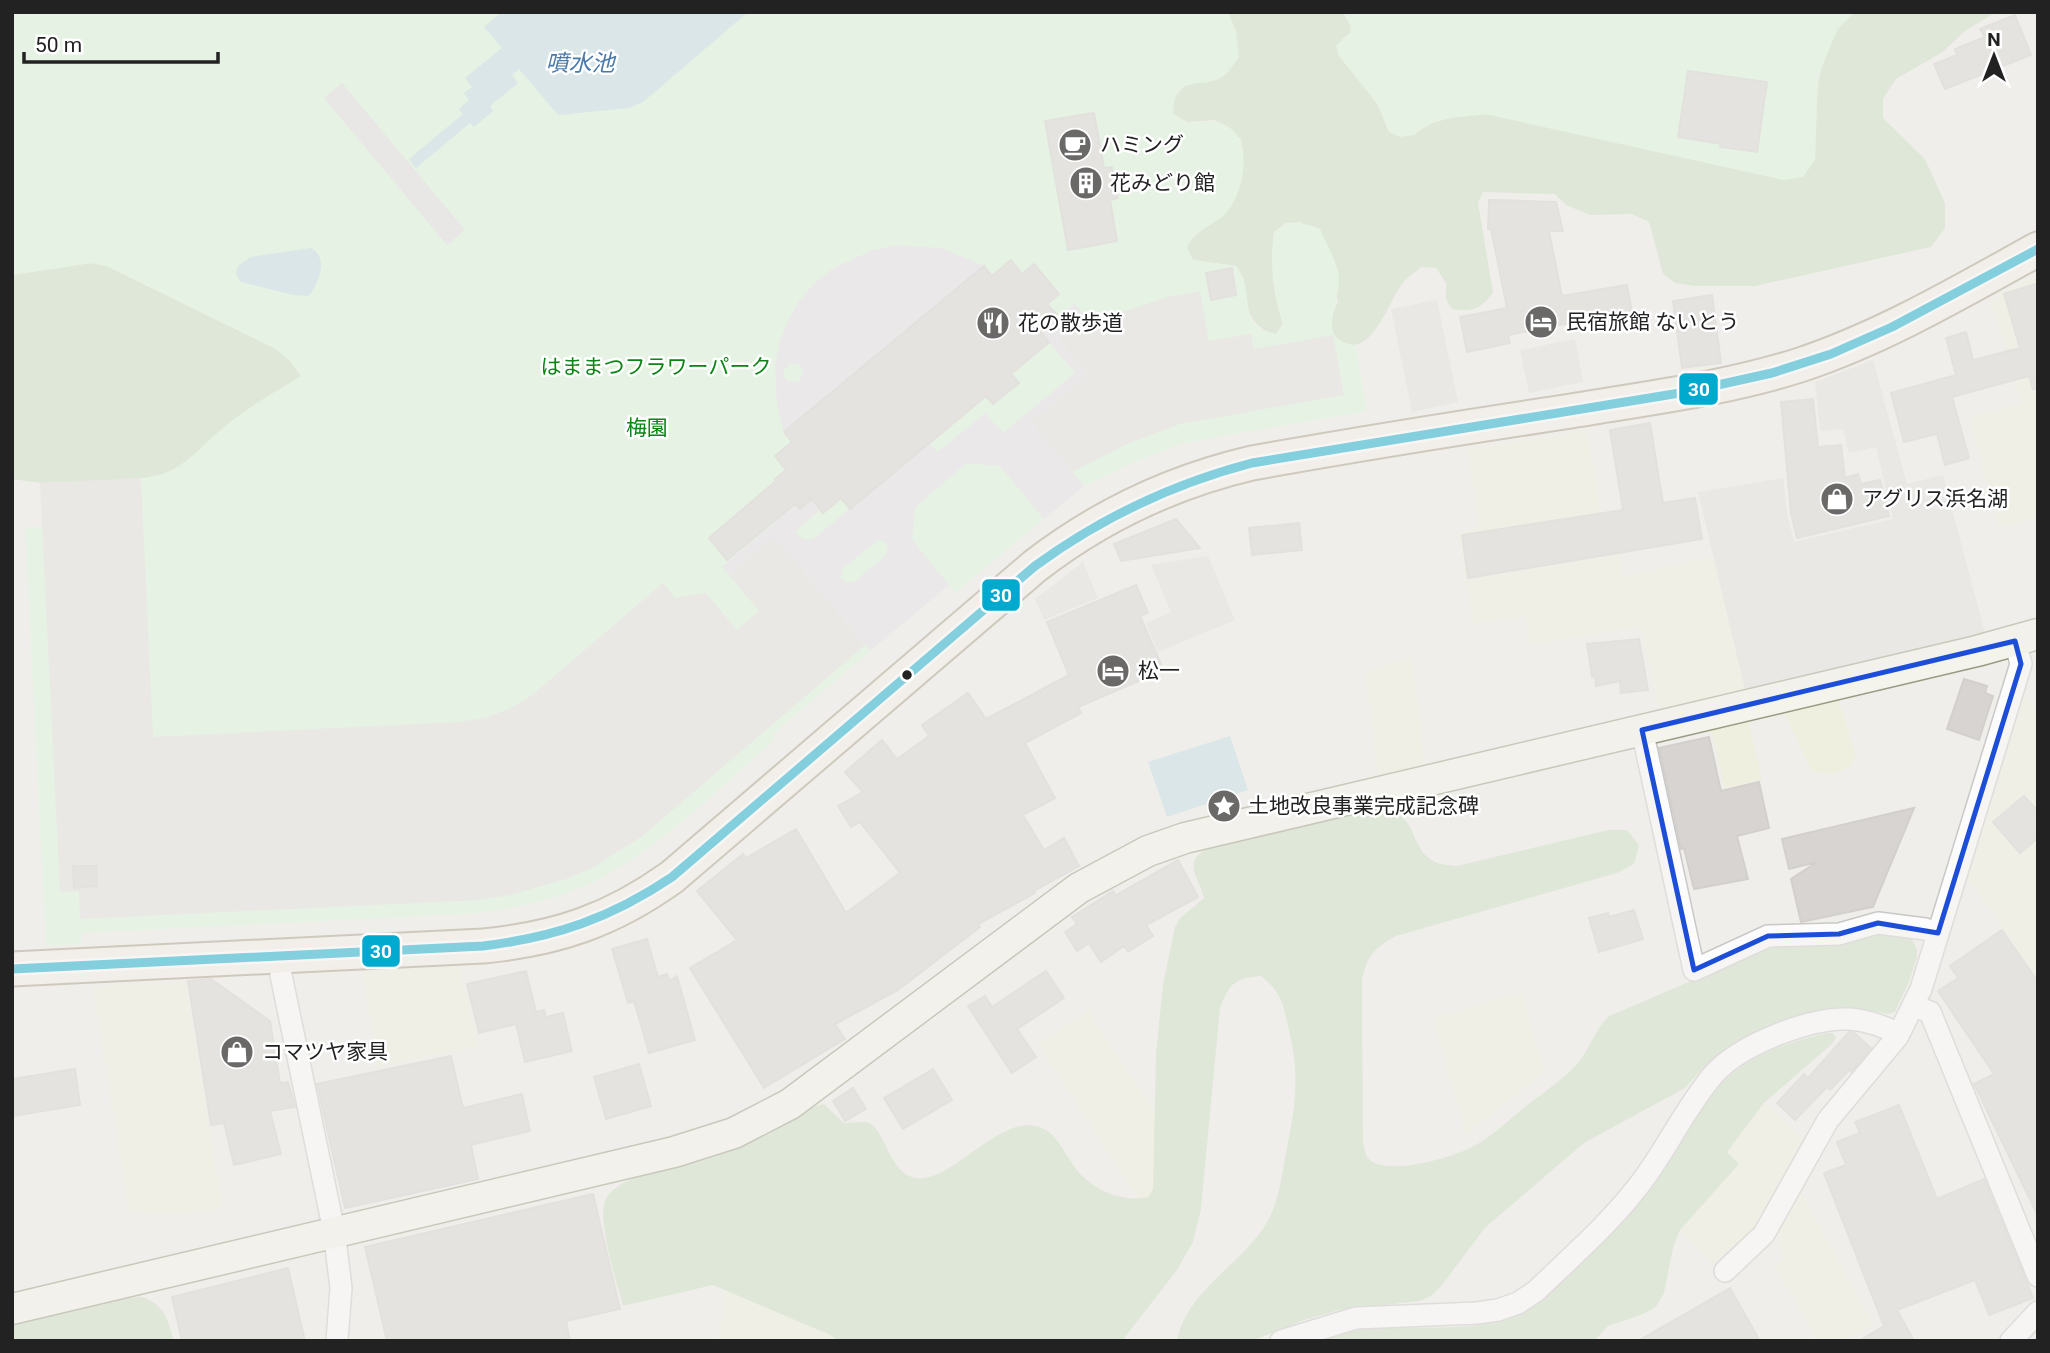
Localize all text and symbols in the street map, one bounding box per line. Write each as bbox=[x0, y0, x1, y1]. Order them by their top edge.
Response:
scale bar bbox=[24, 21, 219, 65]
north arrow bbox=[1959, 21, 2029, 91]
text: N bbox=[1987, 28, 2001, 51]
text: 50 m bbox=[35, 33, 82, 57]
water label: 噴水池 bbox=[546, 50, 617, 77]
cafe icon: ハミング bbox=[1056, 126, 1094, 164]
place label: ハミング bbox=[1100, 133, 1184, 157]
building icon: 花みどり館 bbox=[1067, 164, 1105, 202]
place label: 花みどり館 bbox=[1110, 171, 1215, 195]
hotel icon: 民宿旅館 ないとう bbox=[1522, 303, 1560, 341]
restaurant icon: 花の散歩道 bbox=[974, 304, 1012, 342]
place label: 民宿旅館 ないとう bbox=[1566, 310, 1739, 334]
place label: 花の散歩道 bbox=[1018, 311, 1123, 335]
park label: はままつフラワーパーク bbox=[541, 355, 771, 379]
line badge: 30 bbox=[1678, 372, 1719, 406]
text: 30 bbox=[1688, 378, 1710, 401]
park label: 梅園 bbox=[626, 416, 668, 440]
shop icon: アグリス浜名湖 bbox=[1818, 480, 1856, 518]
place label: アグリス浜名湖 bbox=[1862, 487, 2008, 511]
line badge: 30 bbox=[981, 578, 1021, 612]
text: 30 bbox=[990, 584, 1012, 607]
hotel icon: 松一 bbox=[1094, 652, 1132, 690]
place label: 松一 bbox=[1138, 659, 1180, 683]
unlabelled marker bbox=[900, 668, 914, 682]
place icon: 土地改良事業完成記念碑 bbox=[1205, 787, 1243, 825]
place label: 土地改良事業完成記念碑 bbox=[1248, 794, 1479, 818]
line badge: 30 bbox=[361, 934, 401, 968]
text: 30 bbox=[370, 940, 392, 963]
shop icon: コマツヤ家具 bbox=[218, 1033, 256, 1071]
place label: コマツヤ家具 bbox=[262, 1040, 388, 1064]

